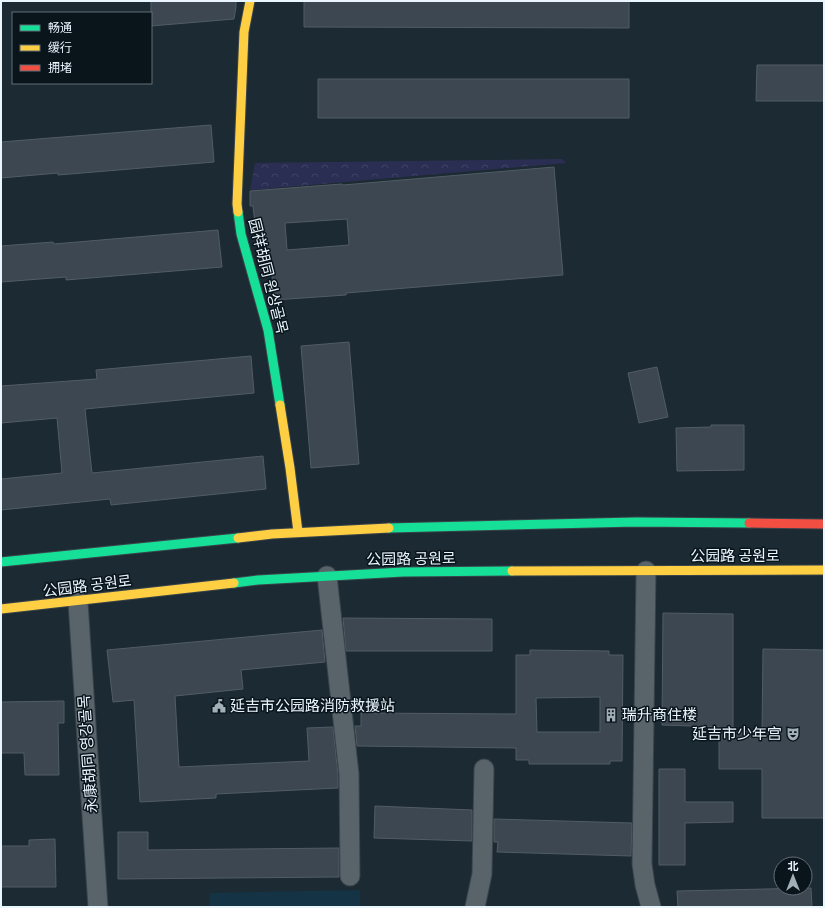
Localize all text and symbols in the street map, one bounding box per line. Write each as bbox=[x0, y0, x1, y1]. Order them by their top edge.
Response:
legend bbox=[12, 12, 152, 84]
text: 畅通 bbox=[48, 20, 72, 35]
text: 缓行 bbox=[48, 40, 72, 55]
text: 拥堵 bbox=[48, 60, 72, 75]
street label: 园祥胡同 원상골목 bbox=[245, 216, 292, 336]
street label: 公园路 공원로 bbox=[690, 546, 780, 565]
street label: 公园路 공원로 bbox=[366, 548, 456, 569]
street label: 公园路 공원로 bbox=[41, 571, 133, 600]
street label: 永康胡同 영강골목 bbox=[74, 694, 101, 814]
place label: 延吉市公园路消防救援站 bbox=[230, 696, 395, 715]
public building icon: 延吉市公园路消防救援站 bbox=[211, 698, 227, 714]
place label: 瑞升商住楼 bbox=[622, 705, 697, 724]
building icon: 瑞升商住楼 bbox=[603, 707, 619, 723]
place label: 延吉市少年宫 bbox=[692, 724, 782, 743]
theatre icon: 延吉市少年宫 bbox=[785, 726, 801, 742]
north arrow bbox=[773, 856, 813, 896]
text: 北 bbox=[788, 859, 799, 873]

